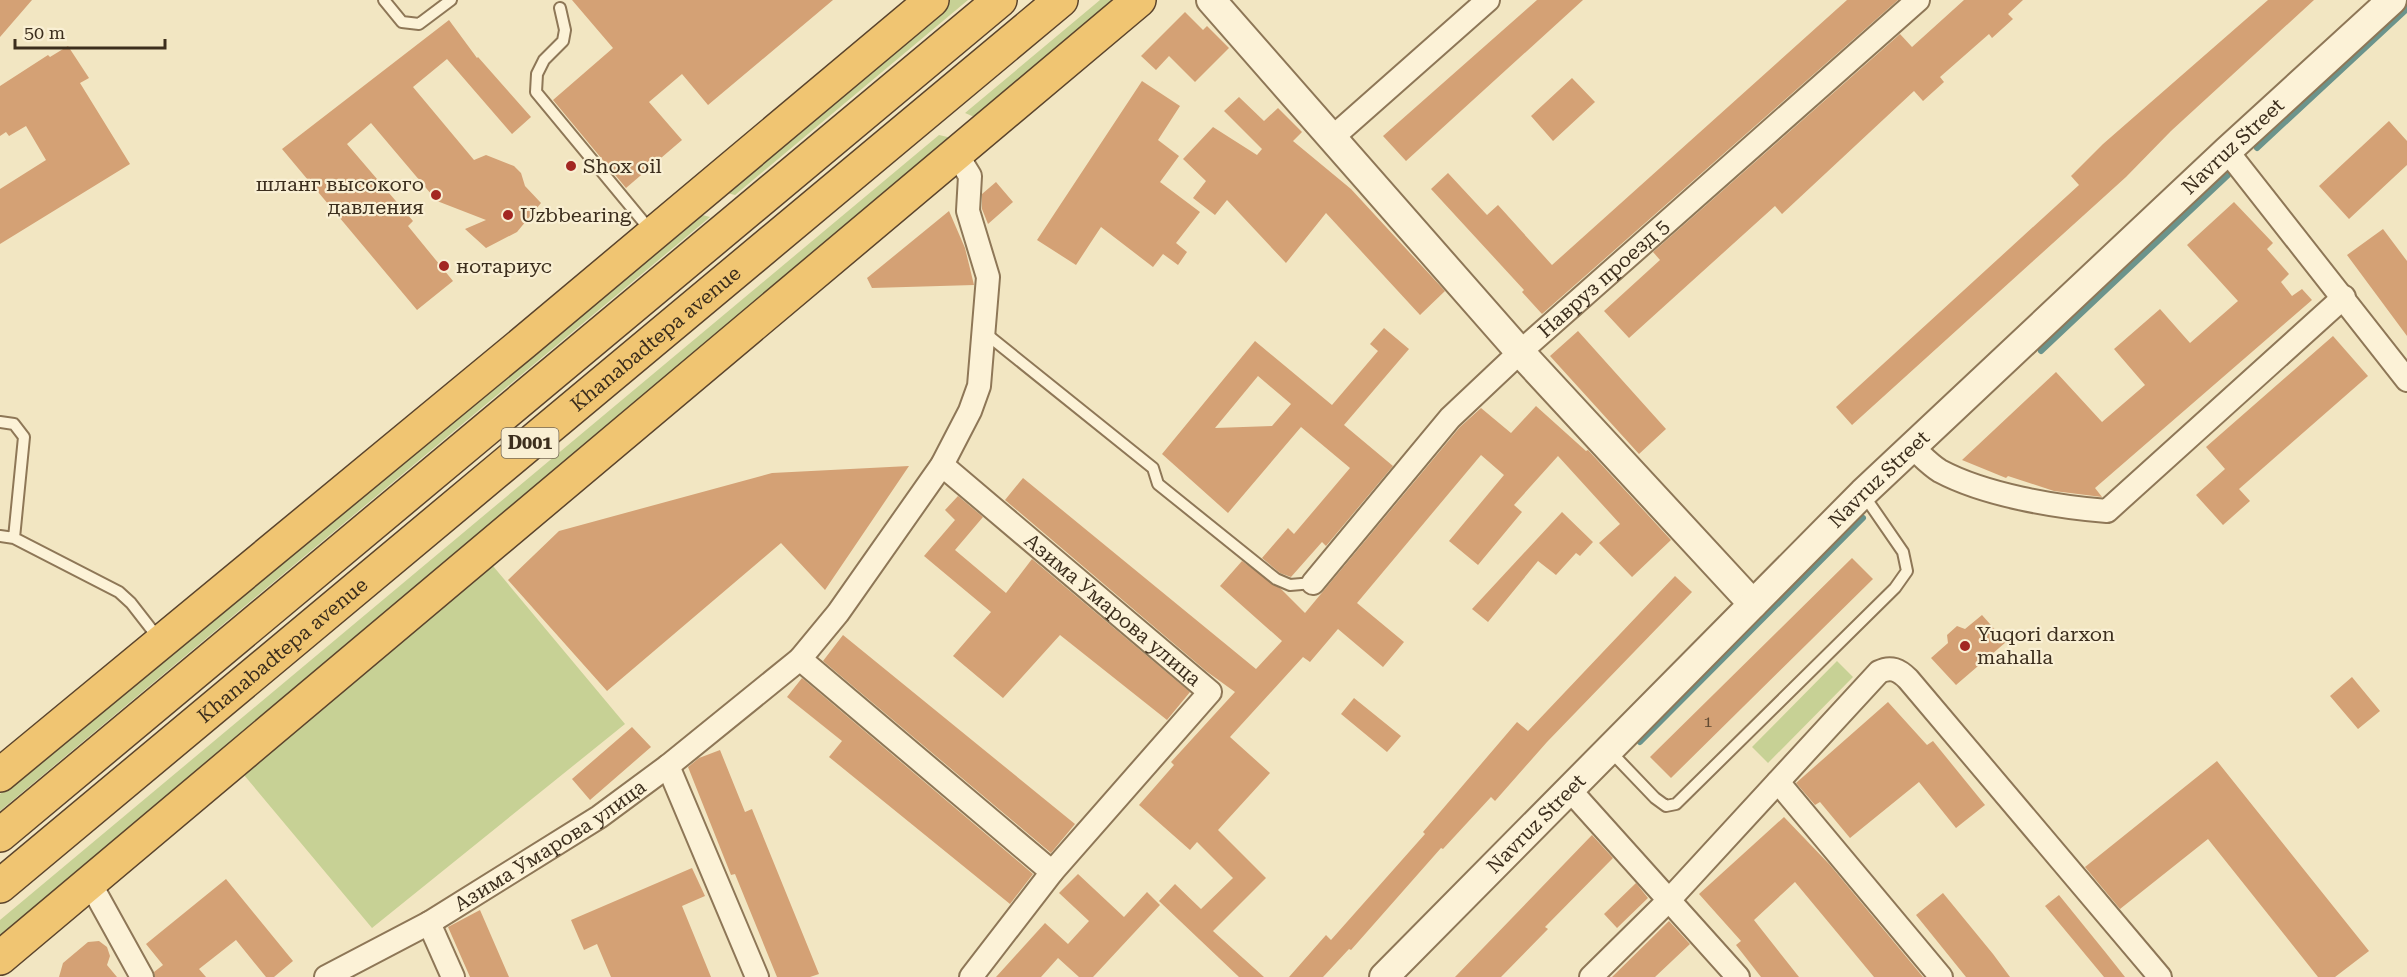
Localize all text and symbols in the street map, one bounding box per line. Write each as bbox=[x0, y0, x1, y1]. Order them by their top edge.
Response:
scale bar bbox=[15, 12, 165, 50]
text: 50 m bbox=[24, 22, 65, 43]
street label: Navruz Street bbox=[2177, 93, 2289, 199]
place label: Shox oil bbox=[583, 154, 662, 178]
marker: Shox oil bbox=[564, 159, 578, 173]
place label: шланг высокого давления bbox=[256, 172, 424, 219]
marker: шланг высокого давления bbox=[429, 188, 443, 202]
place label: Uzbbearing bbox=[520, 203, 632, 227]
marker: Uzbbearing bbox=[501, 208, 515, 222]
street label: Навруз проезд 5 bbox=[1533, 214, 1674, 343]
place label: нотариус bbox=[456, 254, 552, 278]
marker: нотариус bbox=[437, 259, 451, 273]
street label: Khanabadtepa avenue bbox=[566, 261, 745, 416]
street label: Navruz Street bbox=[1823, 425, 1934, 533]
road number: D001 bbox=[502, 428, 558, 458]
street label: Азима Умарова улица bbox=[1020, 528, 1206, 691]
street label: Khanabadtepa avenue bbox=[193, 572, 372, 728]
place label: Yuqori darxon mahalla bbox=[1977, 622, 2115, 669]
marker: Yuqori darxon mahalla bbox=[1958, 639, 1972, 653]
house number: 1 bbox=[1704, 712, 1713, 731]
street label: Navruz Street bbox=[1482, 768, 1591, 878]
street label: Азима Умарова улица bbox=[450, 774, 651, 916]

